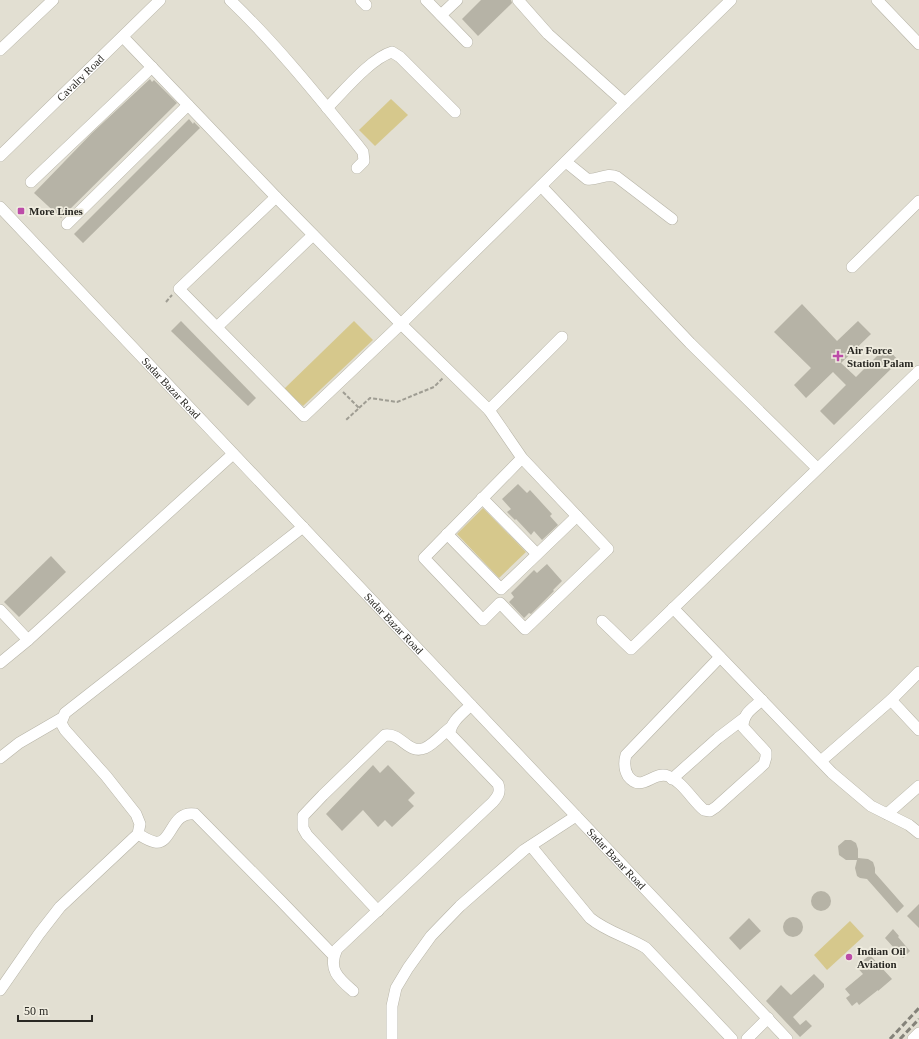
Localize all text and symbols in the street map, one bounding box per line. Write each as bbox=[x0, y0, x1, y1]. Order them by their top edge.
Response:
street label: Cavalry Road bbox=[54, 52, 107, 103]
place label: More Lines bbox=[29, 205, 84, 217]
marker: More Lines bbox=[16, 206, 26, 216]
place label: Air Force Station Palam bbox=[847, 344, 913, 369]
marker: Air Force Station Palam bbox=[832, 350, 844, 362]
street label: Sadar Bazar Road bbox=[139, 355, 203, 421]
street label: Sadar Bazar Road bbox=[362, 590, 426, 657]
street label: Sadar Bazar Road bbox=[585, 826, 648, 892]
place label: Indian Oil Aviation bbox=[857, 945, 906, 970]
marker: Indian Oil Aviation bbox=[844, 952, 854, 962]
scale bar bbox=[18, 997, 92, 1023]
text: 50 m bbox=[24, 1004, 49, 1018]

